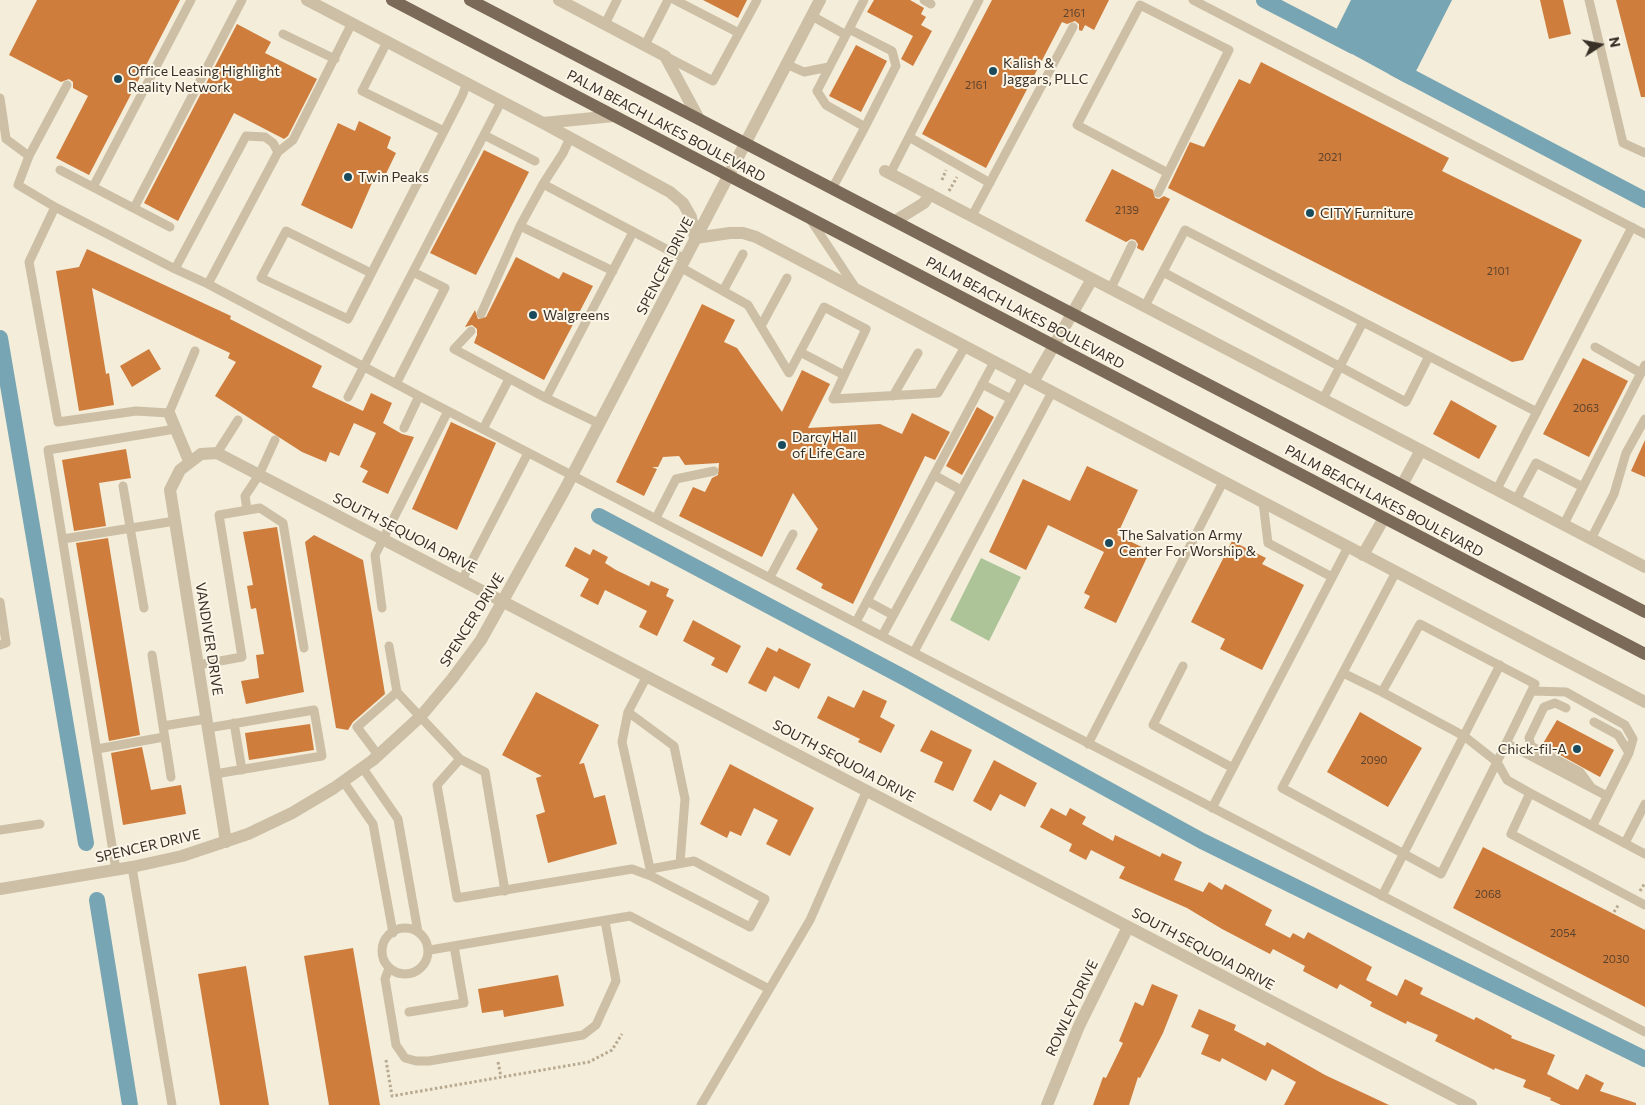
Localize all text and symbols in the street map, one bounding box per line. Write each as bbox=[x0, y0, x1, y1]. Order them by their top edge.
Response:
house number: 2161 bbox=[1063, 6, 1085, 20]
north arrow bbox=[1575, 20, 1625, 70]
text: N bbox=[1606, 35, 1625, 49]
place label: Kalish & Jaggars, PLLC bbox=[1003, 55, 1088, 88]
place label: Office Leasing Highlight Reality Network bbox=[128, 63, 280, 95]
marker: Kalish & Jaggars, PLLC bbox=[987, 65, 999, 77]
street label: PALM BEACH LAKES BOULEVARD bbox=[564, 66, 768, 186]
marker: Office Leasing Highlight Reality Network bbox=[112, 73, 124, 85]
house number: 2161 bbox=[965, 78, 987, 92]
house number: 2021 bbox=[1318, 150, 1342, 164]
place label: Twin Peaks bbox=[358, 169, 429, 185]
marker: Twin Peaks bbox=[342, 171, 354, 183]
house number: 2139 bbox=[1115, 203, 1139, 217]
place label: CITY Furniture bbox=[1320, 205, 1413, 221]
marker: CITY Furniture bbox=[1304, 207, 1316, 219]
street label: SPENCER DRIVE bbox=[633, 214, 697, 318]
street label: PALM BEACH LAKES BOULEVARD bbox=[923, 253, 1127, 373]
house number: 2101 bbox=[1487, 264, 1509, 278]
place label: Walgreens bbox=[543, 307, 610, 323]
marker: Walgreens bbox=[527, 309, 539, 321]
house number: 2063 bbox=[1573, 401, 1599, 415]
place label: Darcy Hall of Life Care bbox=[792, 429, 865, 462]
marker: Darcy Hall of Life Care bbox=[776, 439, 788, 451]
street label: PALM BEACH LAKES BOULEVARD bbox=[1282, 441, 1486, 561]
street label: SOUTH SEQUOIA DRIVE bbox=[330, 489, 480, 577]
place label: The Salvation Army Center For Worship & bbox=[1119, 527, 1256, 560]
marker: The Salvation Army Center For Worship & bbox=[1103, 537, 1115, 549]
street label: SPENCER DRIVE bbox=[436, 570, 508, 670]
street label: VANDIVER DRIVE bbox=[192, 581, 226, 697]
street label: SOUTH SEQUOIA DRIVE bbox=[770, 716, 918, 806]
place label: Chick-fil-A bbox=[1498, 741, 1567, 757]
marker: Chick-fil-A bbox=[1571, 743, 1583, 755]
house number: 2090 bbox=[1360, 753, 1388, 767]
street label: SPENCER DRIVE bbox=[94, 826, 202, 866]
house number: 2068 bbox=[1475, 887, 1501, 901]
street label: SOUTH SEQUOIA DRIVE bbox=[1129, 904, 1277, 994]
house number: 2054 bbox=[1550, 926, 1576, 940]
house number: 2030 bbox=[1603, 952, 1629, 966]
street label: ROWLEY DRIVE bbox=[1042, 957, 1102, 1059]

